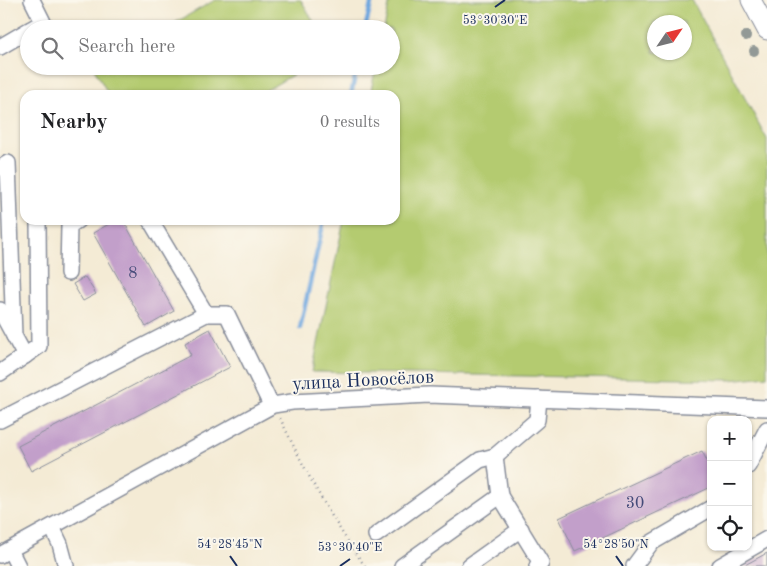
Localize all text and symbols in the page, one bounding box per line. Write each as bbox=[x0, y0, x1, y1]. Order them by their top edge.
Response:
text: 53°30'30"E bbox=[463, 14, 527, 27]
north arrow bbox=[647, 15, 692, 60]
search box bbox=[20, 20, 400, 75]
icon: search bbox=[38, 34, 66, 62]
text: Search here bbox=[78, 38, 175, 57]
text: Nearby bbox=[40, 112, 108, 133]
text: 0 results bbox=[320, 115, 380, 131]
house number: 8 bbox=[128, 266, 138, 282]
street label: улица Новосёлов bbox=[292, 368, 435, 395]
map controls bbox=[707, 416, 752, 551]
button: + bbox=[707, 416, 752, 461]
button: − bbox=[707, 461, 752, 506]
house number: 30 bbox=[626, 496, 644, 512]
button: locate bbox=[707, 506, 752, 551]
text: 54°28'45"N bbox=[197, 538, 263, 551]
text: 54°28'50"N bbox=[583, 538, 649, 551]
text: 53°30'40"E bbox=[318, 541, 382, 554]

